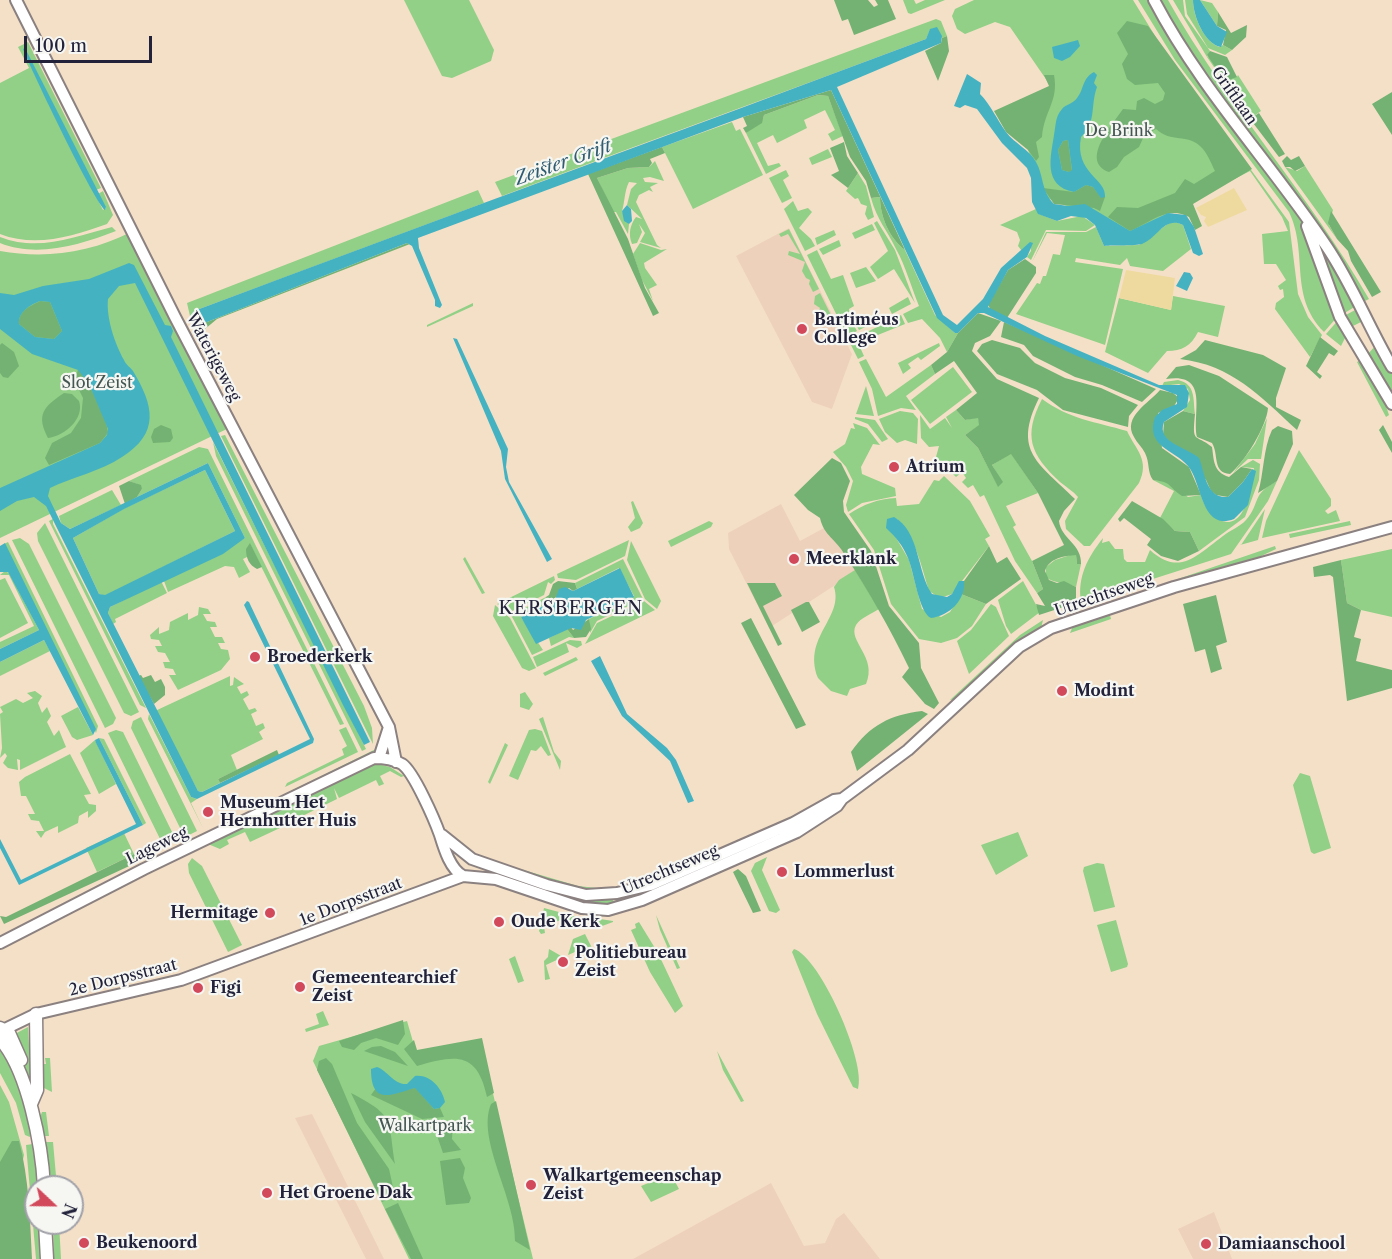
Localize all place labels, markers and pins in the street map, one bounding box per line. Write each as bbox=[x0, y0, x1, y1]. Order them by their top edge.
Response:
place label: Bartiméus College bbox=[814, 310, 899, 348]
marker: Bartiméus College bbox=[795, 322, 809, 336]
place label: Atrium bbox=[906, 457, 965, 477]
marker: Atrium bbox=[887, 460, 901, 474]
place label: Meerklank bbox=[806, 549, 896, 569]
marker: Meerklank bbox=[787, 552, 801, 566]
place label: Broederkerk bbox=[267, 647, 372, 667]
marker: Broederkerk bbox=[248, 650, 262, 664]
place label: Modint bbox=[1074, 681, 1135, 701]
marker: Modint bbox=[1055, 684, 1069, 698]
place label: Museum Het Hernhutter Huis bbox=[220, 793, 356, 831]
marker: Museum Het Hernhutter Huis bbox=[201, 805, 215, 819]
place label: Lommerlust bbox=[794, 862, 895, 882]
marker: Lommerlust bbox=[775, 865, 789, 879]
place label: Hermitage bbox=[170, 903, 258, 923]
marker: Hermitage bbox=[263, 906, 277, 920]
place label: Oude Kerk bbox=[511, 912, 600, 932]
marker: Oude Kerk bbox=[492, 915, 506, 929]
place label: Politiebureau Zeist bbox=[575, 943, 687, 981]
marker: Politiebureau Zeist bbox=[556, 955, 570, 969]
place label: Gemeentearchief Zeist bbox=[312, 968, 456, 1006]
place label: Figi bbox=[210, 978, 241, 998]
marker: Gemeentearchief Zeist bbox=[293, 980, 307, 994]
marker: Figi bbox=[191, 981, 205, 995]
place label: Walkartgemeenschap Zeist bbox=[543, 1166, 721, 1204]
marker: Walkartgemeenschap Zeist bbox=[524, 1178, 538, 1192]
place label: Het Groene Dak bbox=[279, 1183, 412, 1203]
marker: Het Groene Dak bbox=[260, 1186, 274, 1200]
place label: Beukenoord bbox=[96, 1233, 197, 1253]
place label: Damiaanschool bbox=[1218, 1234, 1345, 1254]
marker: Beukenoord bbox=[77, 1236, 91, 1250]
marker: Damiaanschool bbox=[1199, 1237, 1213, 1251]

